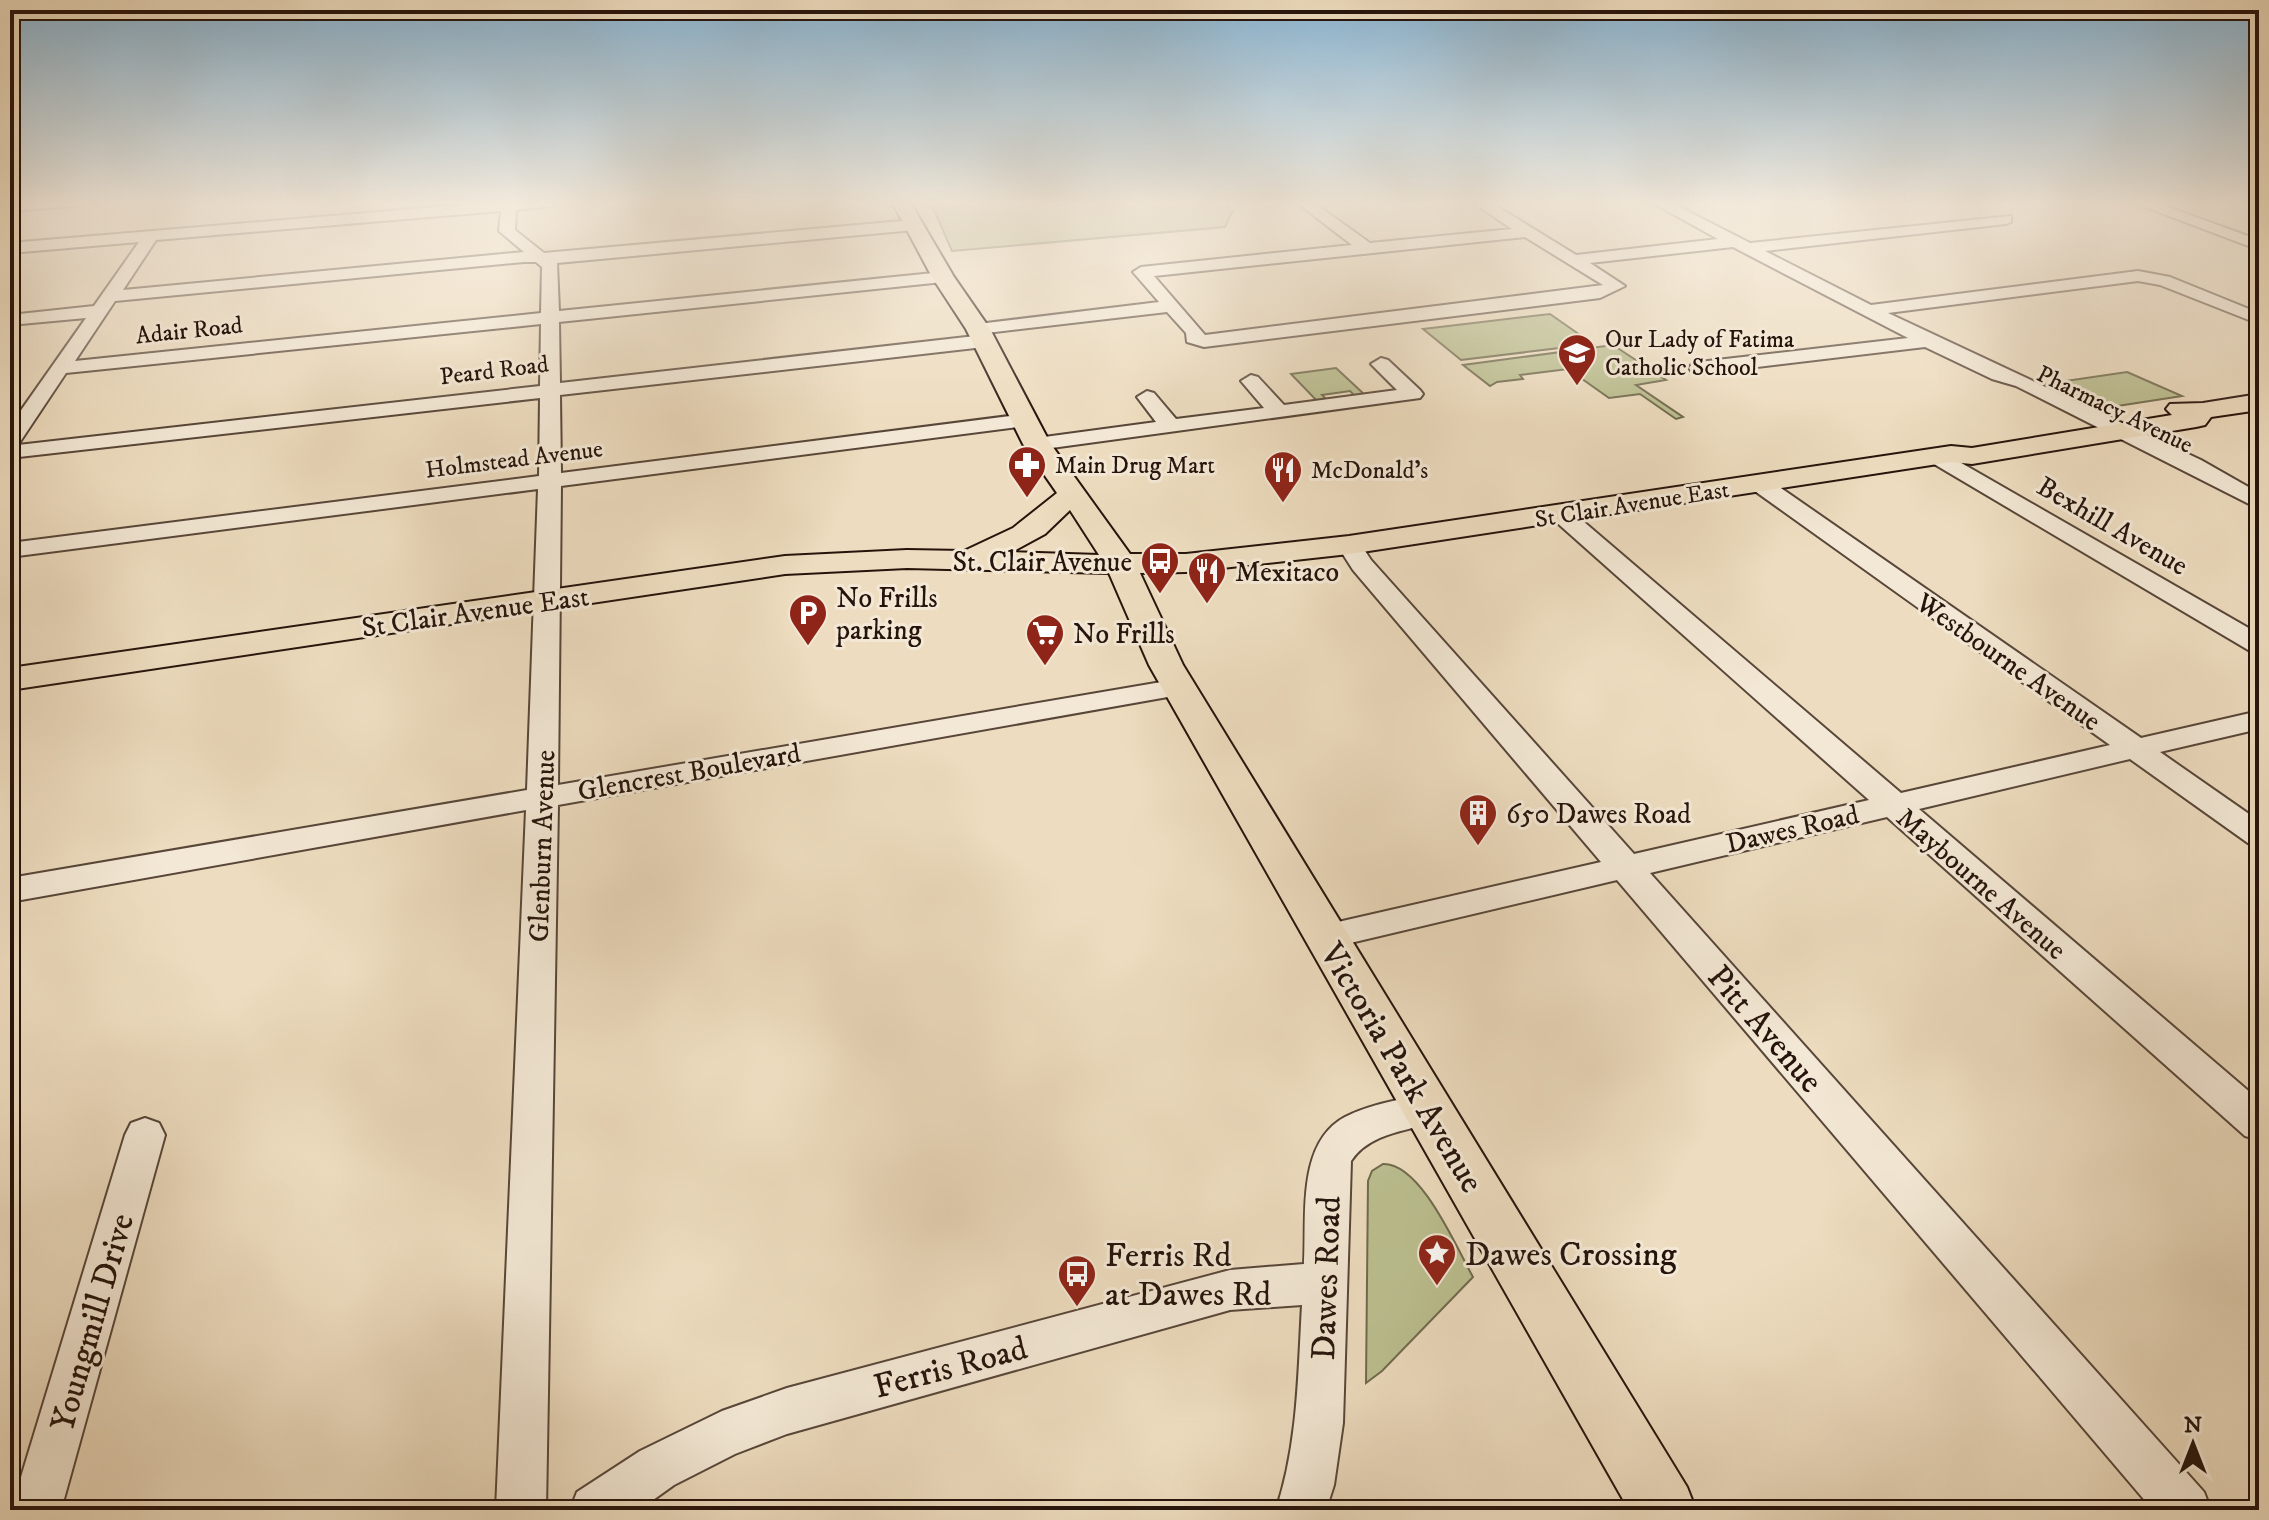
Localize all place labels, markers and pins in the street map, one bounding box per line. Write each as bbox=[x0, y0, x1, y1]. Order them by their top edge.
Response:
place label: Our Lady of Fatima Catholic School bbox=[1605, 325, 1795, 383]
school or university icon: Our Lady of Fatima Catholic School bbox=[1556, 332, 1598, 387]
pharmacy icon: Main Drug Mart bbox=[1006, 444, 1048, 499]
restaurant icon: McDonald's bbox=[1262, 449, 1304, 504]
place label: Main Drug Mart bbox=[1055, 451, 1215, 481]
place label: McDonald's bbox=[1311, 456, 1428, 486]
bus stop icon: St. Clair Avenue bbox=[1139, 540, 1181, 595]
place label: St. Clair Avenue bbox=[952, 545, 1132, 580]
restaurant icon: Mexitaco bbox=[1186, 550, 1228, 605]
place label: Mexitaco bbox=[1235, 555, 1339, 590]
place label: No Frills parking bbox=[835, 581, 938, 648]
parking icon: No Frills parking bbox=[787, 592, 829, 647]
supermarket icon: No Frills bbox=[1024, 612, 1066, 667]
place label: No Frills bbox=[1073, 617, 1175, 652]
building icon: 650 Dawes Road bbox=[1457, 792, 1499, 847]
place label: 650 Dawes Road bbox=[1506, 797, 1691, 832]
place icon: Dawes Crossing bbox=[1416, 1232, 1458, 1287]
place label: Dawes Crossing bbox=[1465, 1234, 1677, 1276]
place label: Ferris Rd at Dawes Rd bbox=[1105, 1235, 1271, 1316]
bus stop icon: Ferris Rd at Dawes Rd bbox=[1056, 1253, 1098, 1308]

